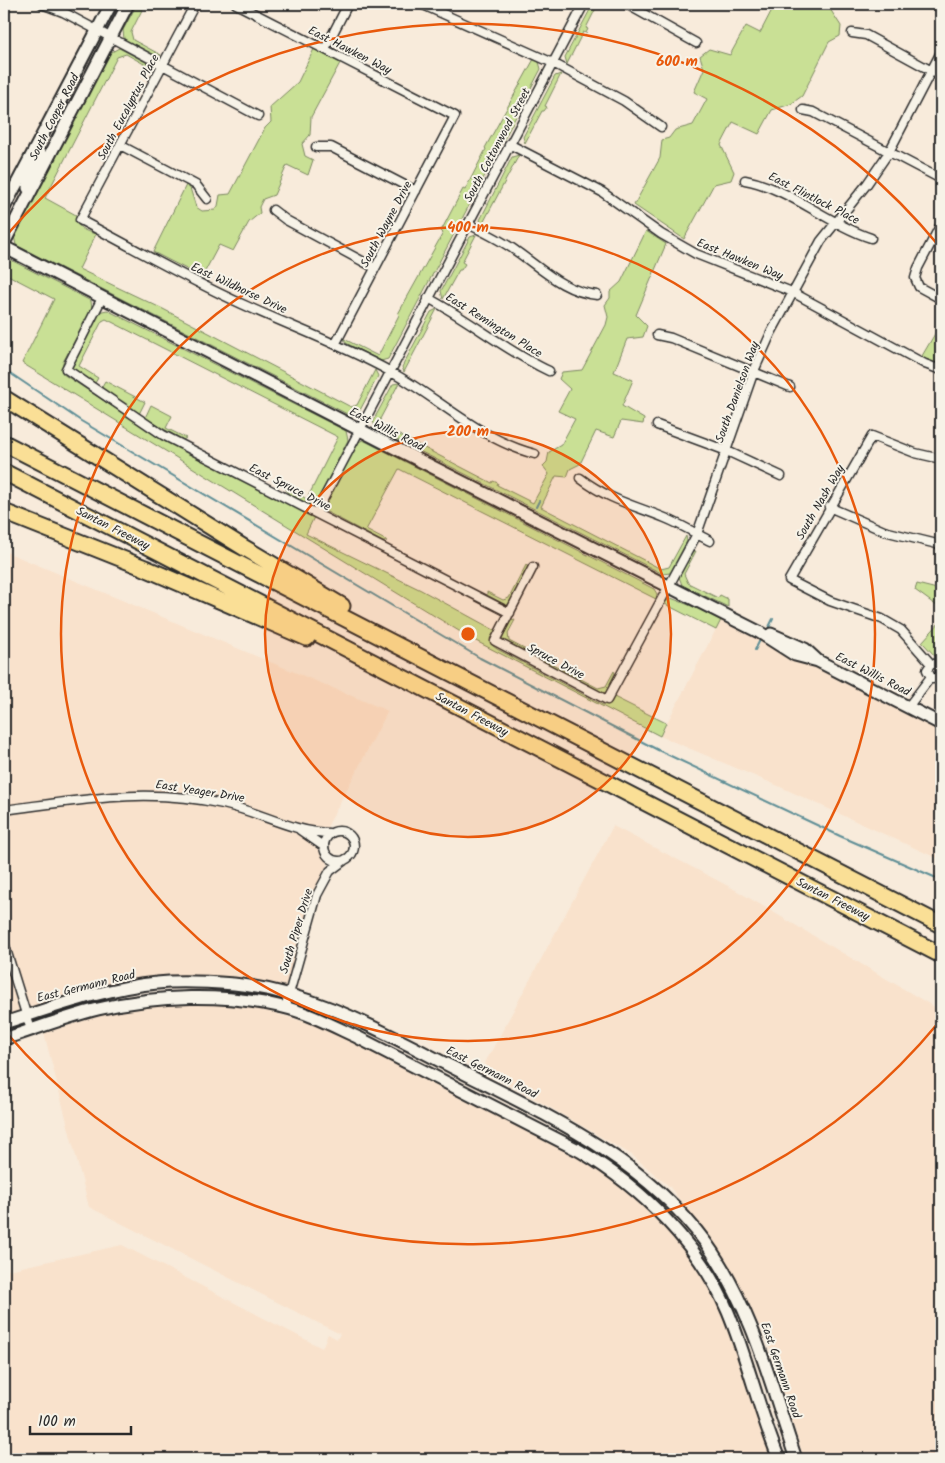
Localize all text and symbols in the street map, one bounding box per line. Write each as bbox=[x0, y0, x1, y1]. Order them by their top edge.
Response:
street label: East Hawken Way bbox=[305, 21, 395, 80]
street label: South Eucalyptus Place bbox=[92, 50, 165, 164]
text: 600 m bbox=[656, 50, 698, 74]
street label: South Cooper Road bbox=[24, 69, 85, 164]
street label: South Cottonwood Street bbox=[459, 84, 536, 206]
street label: East Flintlock Place bbox=[765, 167, 863, 230]
street label: South Wayne Drive bbox=[356, 177, 418, 271]
text: 400 m bbox=[447, 216, 489, 240]
street label: East Hawken Way bbox=[694, 233, 786, 286]
street label: East Wildhorse Drive bbox=[187, 258, 291, 319]
street label: East Remington Place bbox=[442, 288, 546, 363]
street label: South Danielson Way bbox=[710, 338, 765, 446]
street label: East Willis Road bbox=[346, 402, 429, 457]
text: 200 m bbox=[447, 420, 489, 444]
street label: East Spruce Drive bbox=[246, 459, 335, 517]
street label: South Nash Way bbox=[791, 461, 850, 543]
street label: Santan Freeway bbox=[73, 502, 153, 555]
centre of rings bbox=[459, 625, 477, 643]
street label: Spruce Drive bbox=[524, 638, 588, 685]
street label: East Willis Road bbox=[832, 647, 915, 702]
street label: Santan Freeway bbox=[432, 687, 512, 742]
street label: East Yeager Drive bbox=[154, 775, 246, 808]
street label: Santan Freeway bbox=[793, 873, 873, 926]
street label: South Piper Drive bbox=[275, 886, 319, 976]
street label: East Germann Road bbox=[35, 965, 138, 1008]
street label: East Germann Road bbox=[443, 1041, 542, 1104]
street label: East Germann Road bbox=[755, 1319, 806, 1422]
scale bar bbox=[30, 1403, 131, 1435]
text: 100 m bbox=[38, 1410, 76, 1434]

